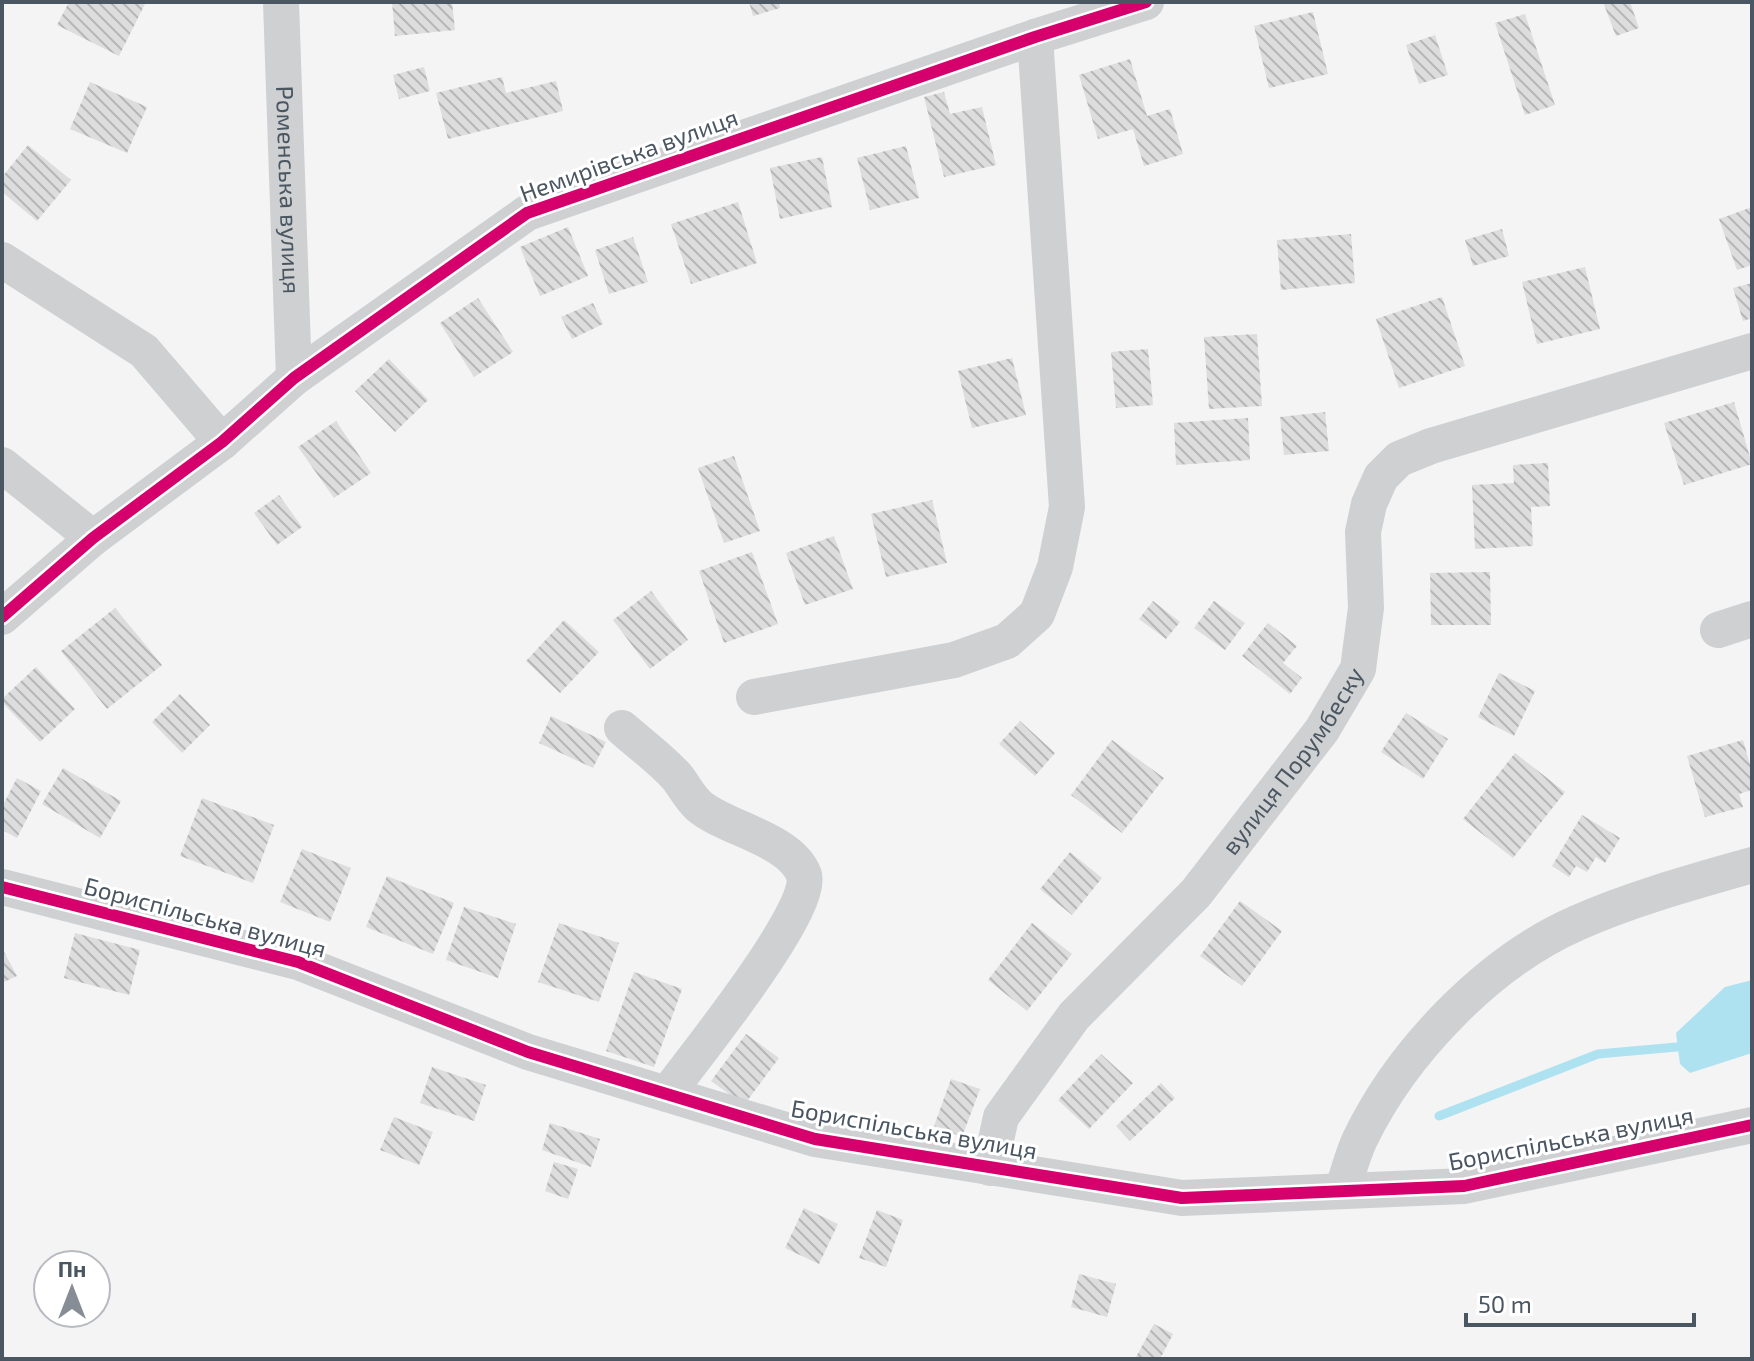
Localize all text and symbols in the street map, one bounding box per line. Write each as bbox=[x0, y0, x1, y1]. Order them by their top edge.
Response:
street label: Роменська вулиця bbox=[271, 85, 307, 294]
street label: Немирівська вулиця bbox=[515, 102, 742, 208]
street label: вулиця Порумбеску bbox=[1215, 661, 1370, 860]
street label: Бориспільська вулиця bbox=[81, 870, 330, 964]
street label: Бориспільська вулиця bbox=[789, 1093, 1040, 1165]
street label: Бориспільська вулиця bbox=[1446, 1100, 1696, 1177]
north arrow bbox=[32, 1249, 112, 1329]
text: Пн bbox=[58, 1255, 86, 1281]
scale bar bbox=[1466, 1277, 1694, 1327]
text: 50 m bbox=[1478, 1289, 1532, 1318]

